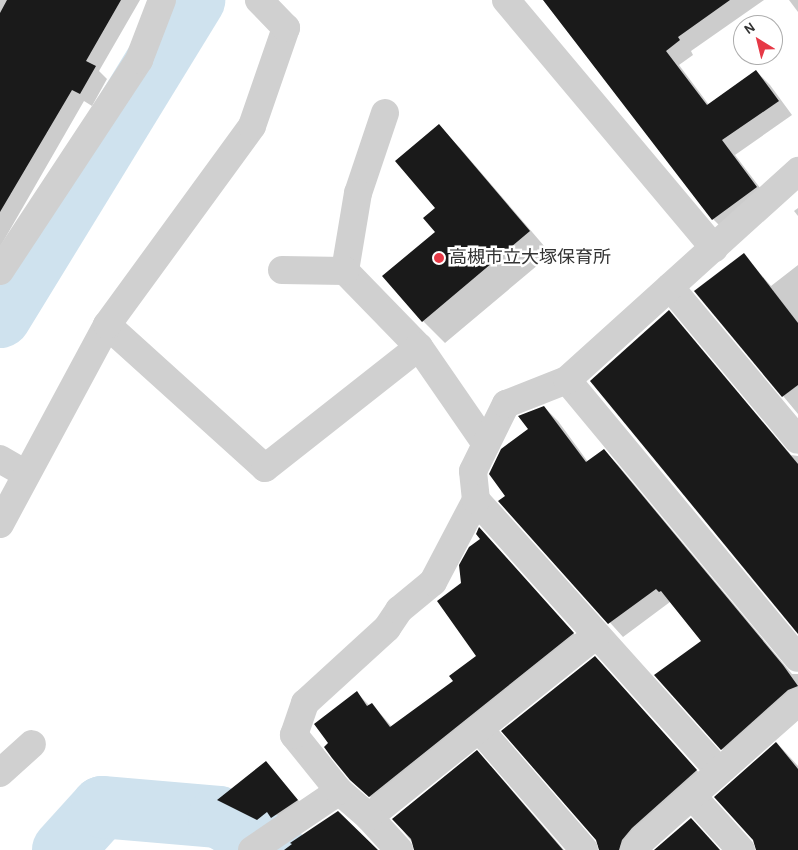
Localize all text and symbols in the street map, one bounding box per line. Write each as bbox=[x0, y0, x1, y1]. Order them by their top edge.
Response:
north arrow bbox=[733, 15, 783, 65]
text: N bbox=[742, 20, 758, 37]
place label: 高槻市立大塚保育所 bbox=[449, 247, 611, 269]
marker: 高槻市立大塚保育所 bbox=[433, 252, 445, 264]

